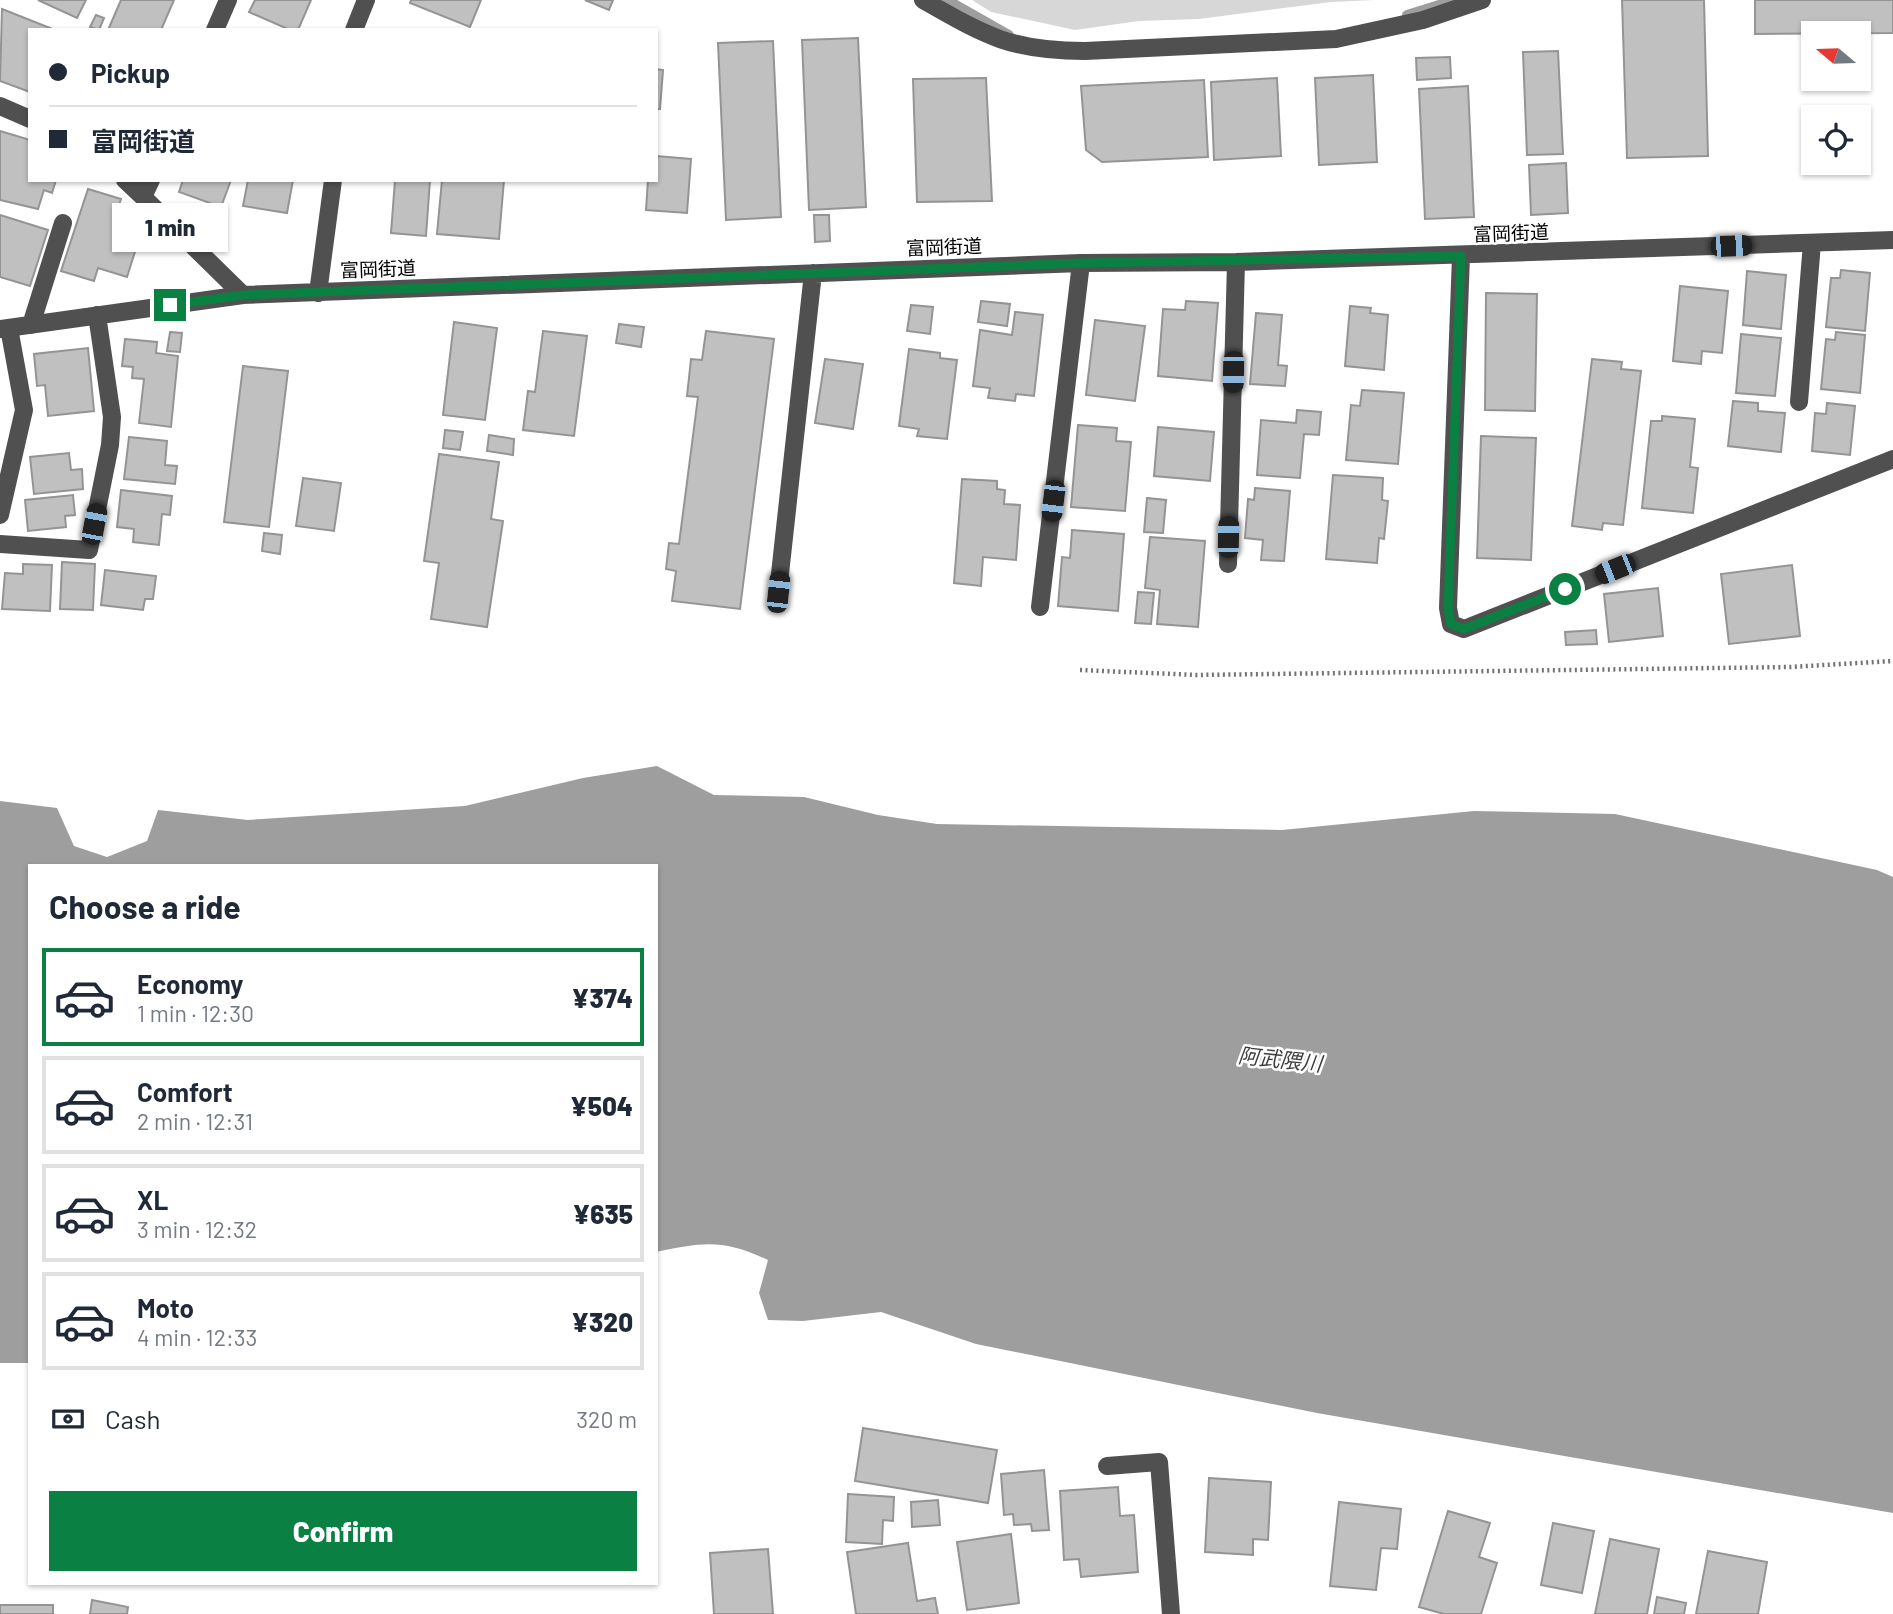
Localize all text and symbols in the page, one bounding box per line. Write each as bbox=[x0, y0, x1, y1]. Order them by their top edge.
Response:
north arrow bbox=[1801, 21, 1871, 91]
map controls bbox=[1801, 21, 1871, 175]
text: Pickup bbox=[91, 57, 170, 88]
button: locate bbox=[1801, 105, 1871, 175]
text: 富岡街道 bbox=[91, 125, 195, 156]
callout: 1 min bbox=[112, 204, 228, 252]
text: 1 min bbox=[145, 213, 195, 241]
street label: 富岡街道 bbox=[1473, 220, 1549, 245]
street label: 富岡街道 bbox=[906, 234, 982, 259]
car bbox=[1710, 235, 1753, 257]
street label: 富岡街道 bbox=[340, 256, 416, 281]
route end bbox=[154, 289, 186, 321]
car bbox=[1223, 351, 1244, 393]
car bbox=[1041, 479, 1066, 523]
car bbox=[80, 501, 109, 547]
car bbox=[1218, 516, 1239, 558]
car bbox=[1592, 551, 1639, 587]
car bbox=[766, 570, 791, 614]
route start bbox=[1549, 573, 1581, 605]
text: Choose a ride bbox=[49, 887, 241, 925]
icon: car bbox=[53, 966, 116, 1029]
text: Economy bbox=[137, 968, 243, 999]
text: ¥374 bbox=[572, 982, 633, 1013]
text: 1 min · 12:30 bbox=[137, 999, 254, 1027]
water label: 阿武隈川 bbox=[1237, 1042, 1325, 1076]
icon: car bbox=[53, 1074, 116, 1137]
text: Comfort bbox=[137, 1076, 233, 1107]
text: ¥504 bbox=[570, 1090, 633, 1121]
text: 2 min · 12:31 bbox=[137, 1107, 253, 1135]
icon: car bbox=[53, 1182, 116, 1245]
text: XL bbox=[137, 1184, 168, 1215]
text: ¥635 bbox=[573, 1198, 633, 1229]
text: 3 min · 12:32 bbox=[137, 1215, 257, 1243]
icon: car bbox=[53, 1290, 116, 1353]
text: Moto bbox=[137, 1292, 194, 1323]
text: ¥320 bbox=[571, 1306, 633, 1337]
text: 4 min · 12:33 bbox=[137, 1323, 257, 1351]
icon: cash bbox=[49, 1400, 87, 1438]
text: Cash bbox=[105, 1403, 160, 1434]
text: 320 m bbox=[576, 1405, 637, 1433]
button: Confirm bbox=[49, 1491, 637, 1571]

